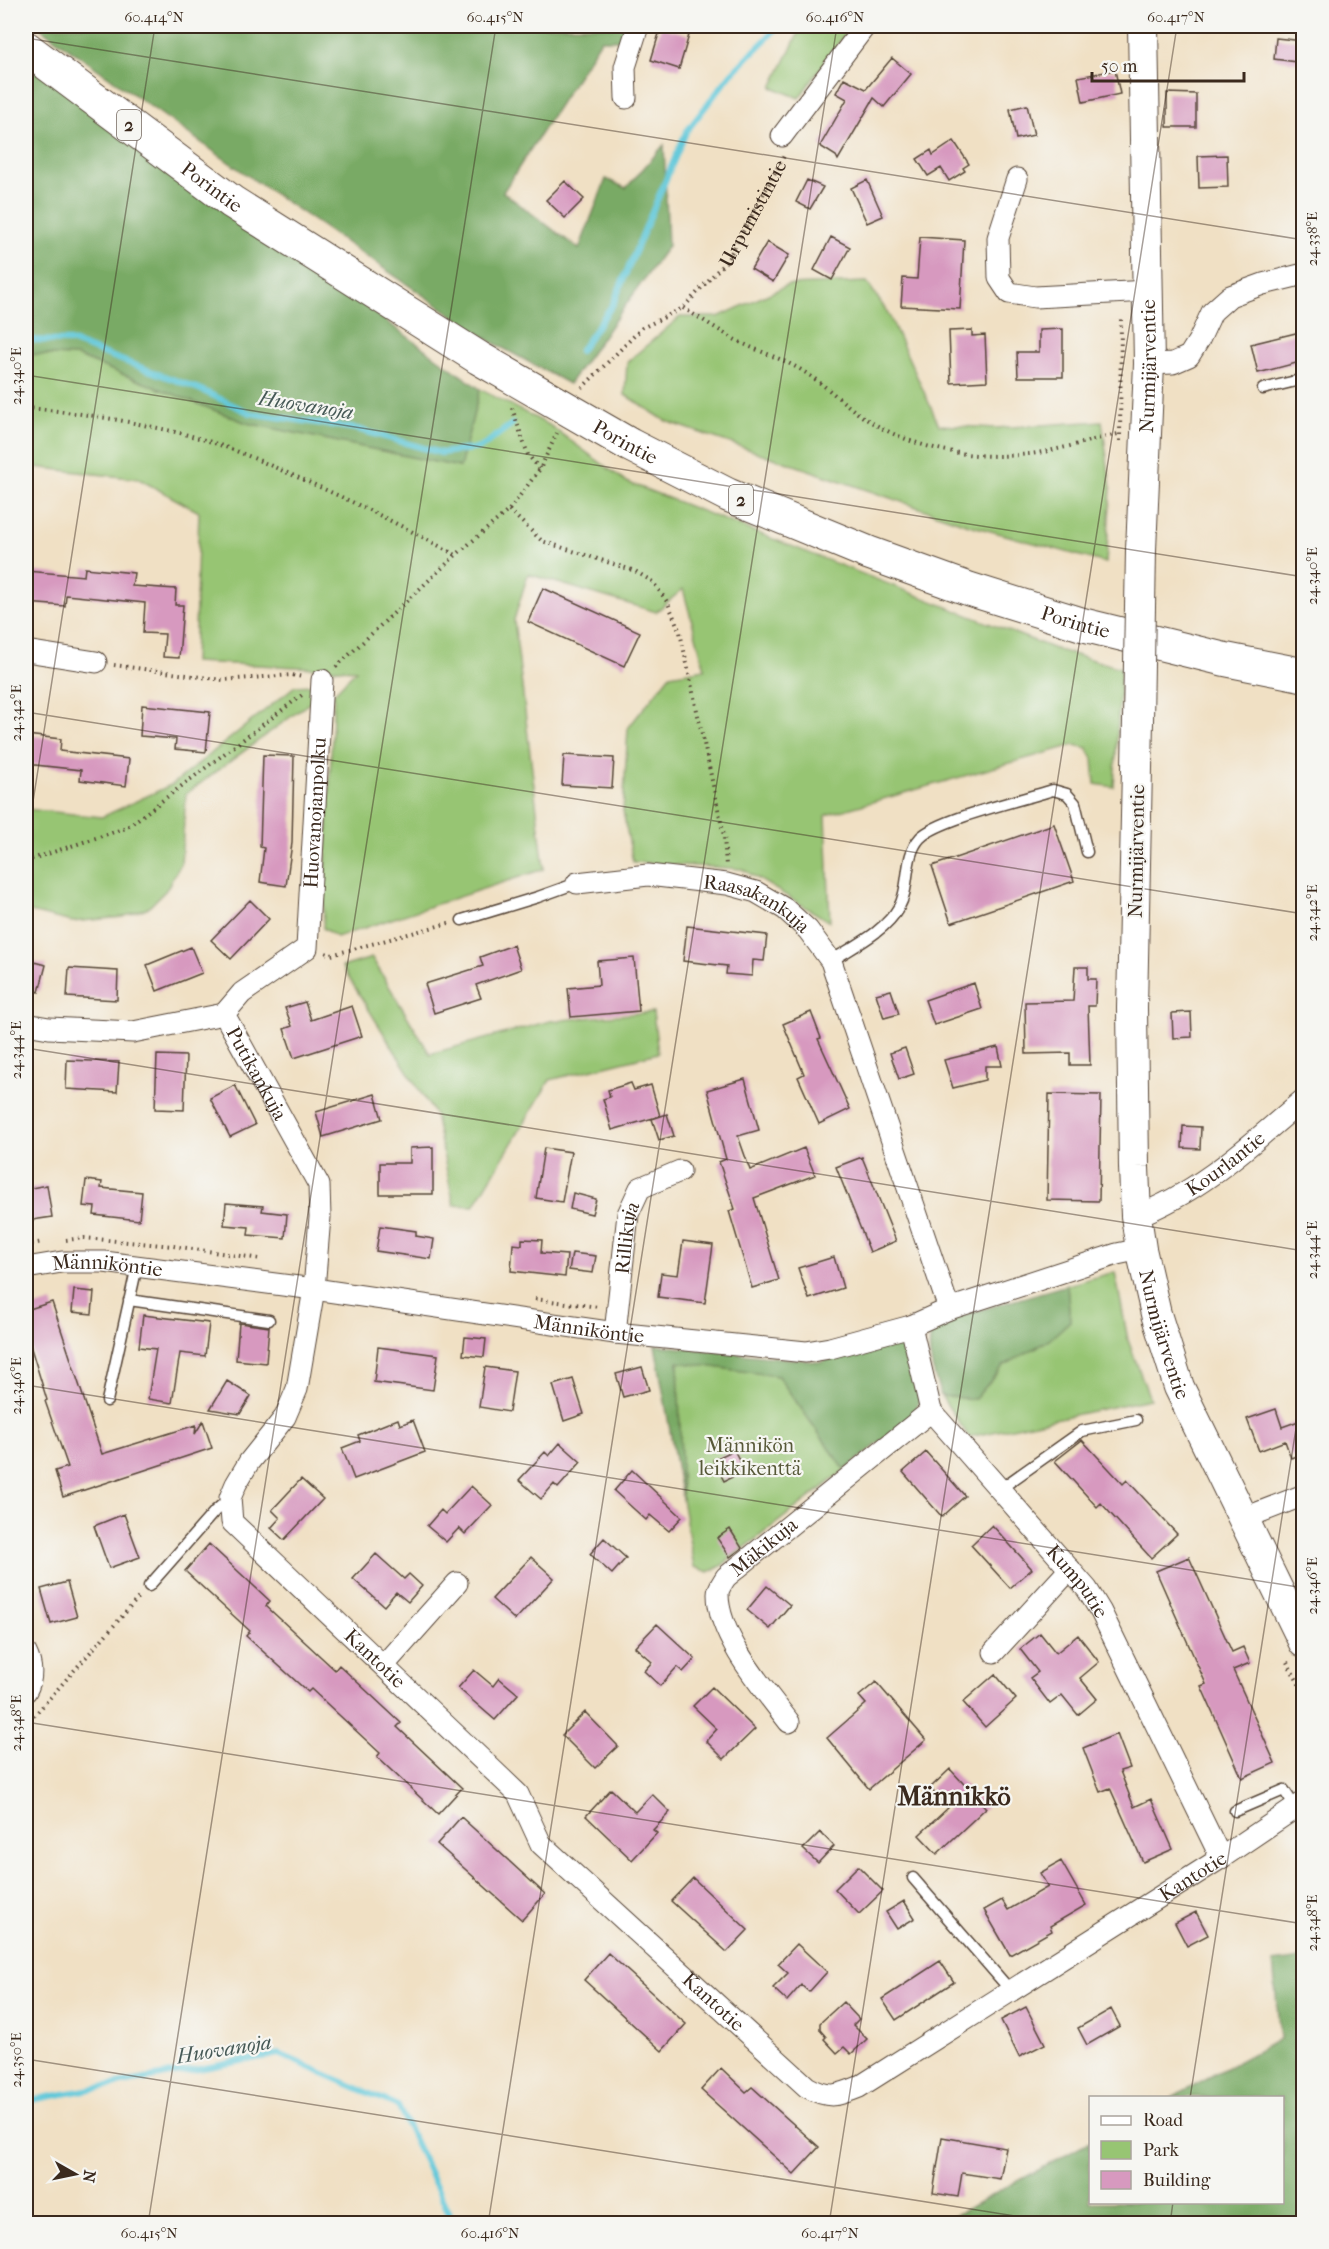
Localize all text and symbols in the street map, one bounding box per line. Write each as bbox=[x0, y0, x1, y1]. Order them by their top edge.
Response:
text: 60.414°N bbox=[124, 8, 184, 26]
text: 60.415°N bbox=[466, 8, 524, 26]
text: 60.416°N bbox=[806, 8, 865, 26]
text: 60.417°N bbox=[1147, 8, 1206, 26]
scale bar bbox=[1092, 45, 1244, 83]
text: 50 m bbox=[1101, 56, 1138, 77]
road number: 2 bbox=[117, 110, 141, 140]
street label: Urpunistintie bbox=[715, 156, 792, 271]
street label: Porintie bbox=[176, 157, 246, 218]
text: 24.338°E bbox=[1303, 212, 1321, 266]
street label: Nurmijärventie bbox=[1135, 299, 1161, 434]
text: 24.340°E bbox=[7, 347, 25, 405]
water label: Huovanoja bbox=[256, 386, 355, 424]
street label: Porintie bbox=[589, 415, 661, 469]
road number: 2 bbox=[729, 485, 753, 515]
text: 24.340°E bbox=[1303, 547, 1321, 605]
street label: Porintie bbox=[1038, 601, 1112, 643]
text: 24.342°E bbox=[7, 684, 25, 742]
street label: Huovanojanpolku bbox=[299, 736, 331, 889]
street label: Nurmijärventie bbox=[1124, 784, 1149, 918]
street label: Raasakankuja bbox=[702, 870, 815, 939]
text: 24.342°E bbox=[1303, 884, 1321, 942]
text: 24.344°E bbox=[7, 1021, 25, 1079]
street label: Putikankuja bbox=[221, 1023, 292, 1125]
street label: Kourlantie bbox=[1182, 1127, 1270, 1201]
street label: Rillikuja bbox=[611, 1197, 645, 1275]
text: 24.344°E bbox=[1303, 1221, 1321, 1279]
street label: Männiköntie bbox=[50, 1250, 164, 1281]
street label: Nurmijärventie bbox=[1134, 1268, 1194, 1403]
street label: Männiköntie bbox=[532, 1310, 645, 1348]
text: 24.346°E bbox=[7, 1357, 25, 1415]
park label: Männikön leikkikenttä bbox=[698, 1434, 802, 1480]
street label: Mäkikuja bbox=[726, 1512, 803, 1581]
street label: Kumputie bbox=[1041, 1540, 1113, 1622]
text: 24.346°E bbox=[1303, 1557, 1321, 1615]
street label: Kantotie bbox=[339, 1624, 410, 1693]
text: 24.348°E bbox=[7, 1694, 25, 1752]
district label: Männikkö bbox=[897, 1781, 1011, 1812]
street label: Kantotie bbox=[1155, 1846, 1231, 1906]
text: 24.348°E bbox=[1303, 1894, 1321, 1952]
street label: Kantotie bbox=[678, 1968, 749, 2036]
water label: Huovanoja bbox=[174, 2030, 273, 2068]
text: 24.350°E bbox=[7, 2032, 25, 2088]
legend bbox=[1089, 2096, 1284, 2204]
text: Road bbox=[1143, 2110, 1183, 2131]
text: Park bbox=[1143, 2140, 1180, 2161]
north arrow bbox=[45, 2144, 105, 2204]
text: N bbox=[79, 2169, 100, 2185]
text: Building bbox=[1143, 2170, 1211, 2191]
text: 60.415°N bbox=[120, 2224, 178, 2242]
text: 60.416°N bbox=[461, 2224, 520, 2242]
text: 60.417°N bbox=[801, 2224, 860, 2242]

